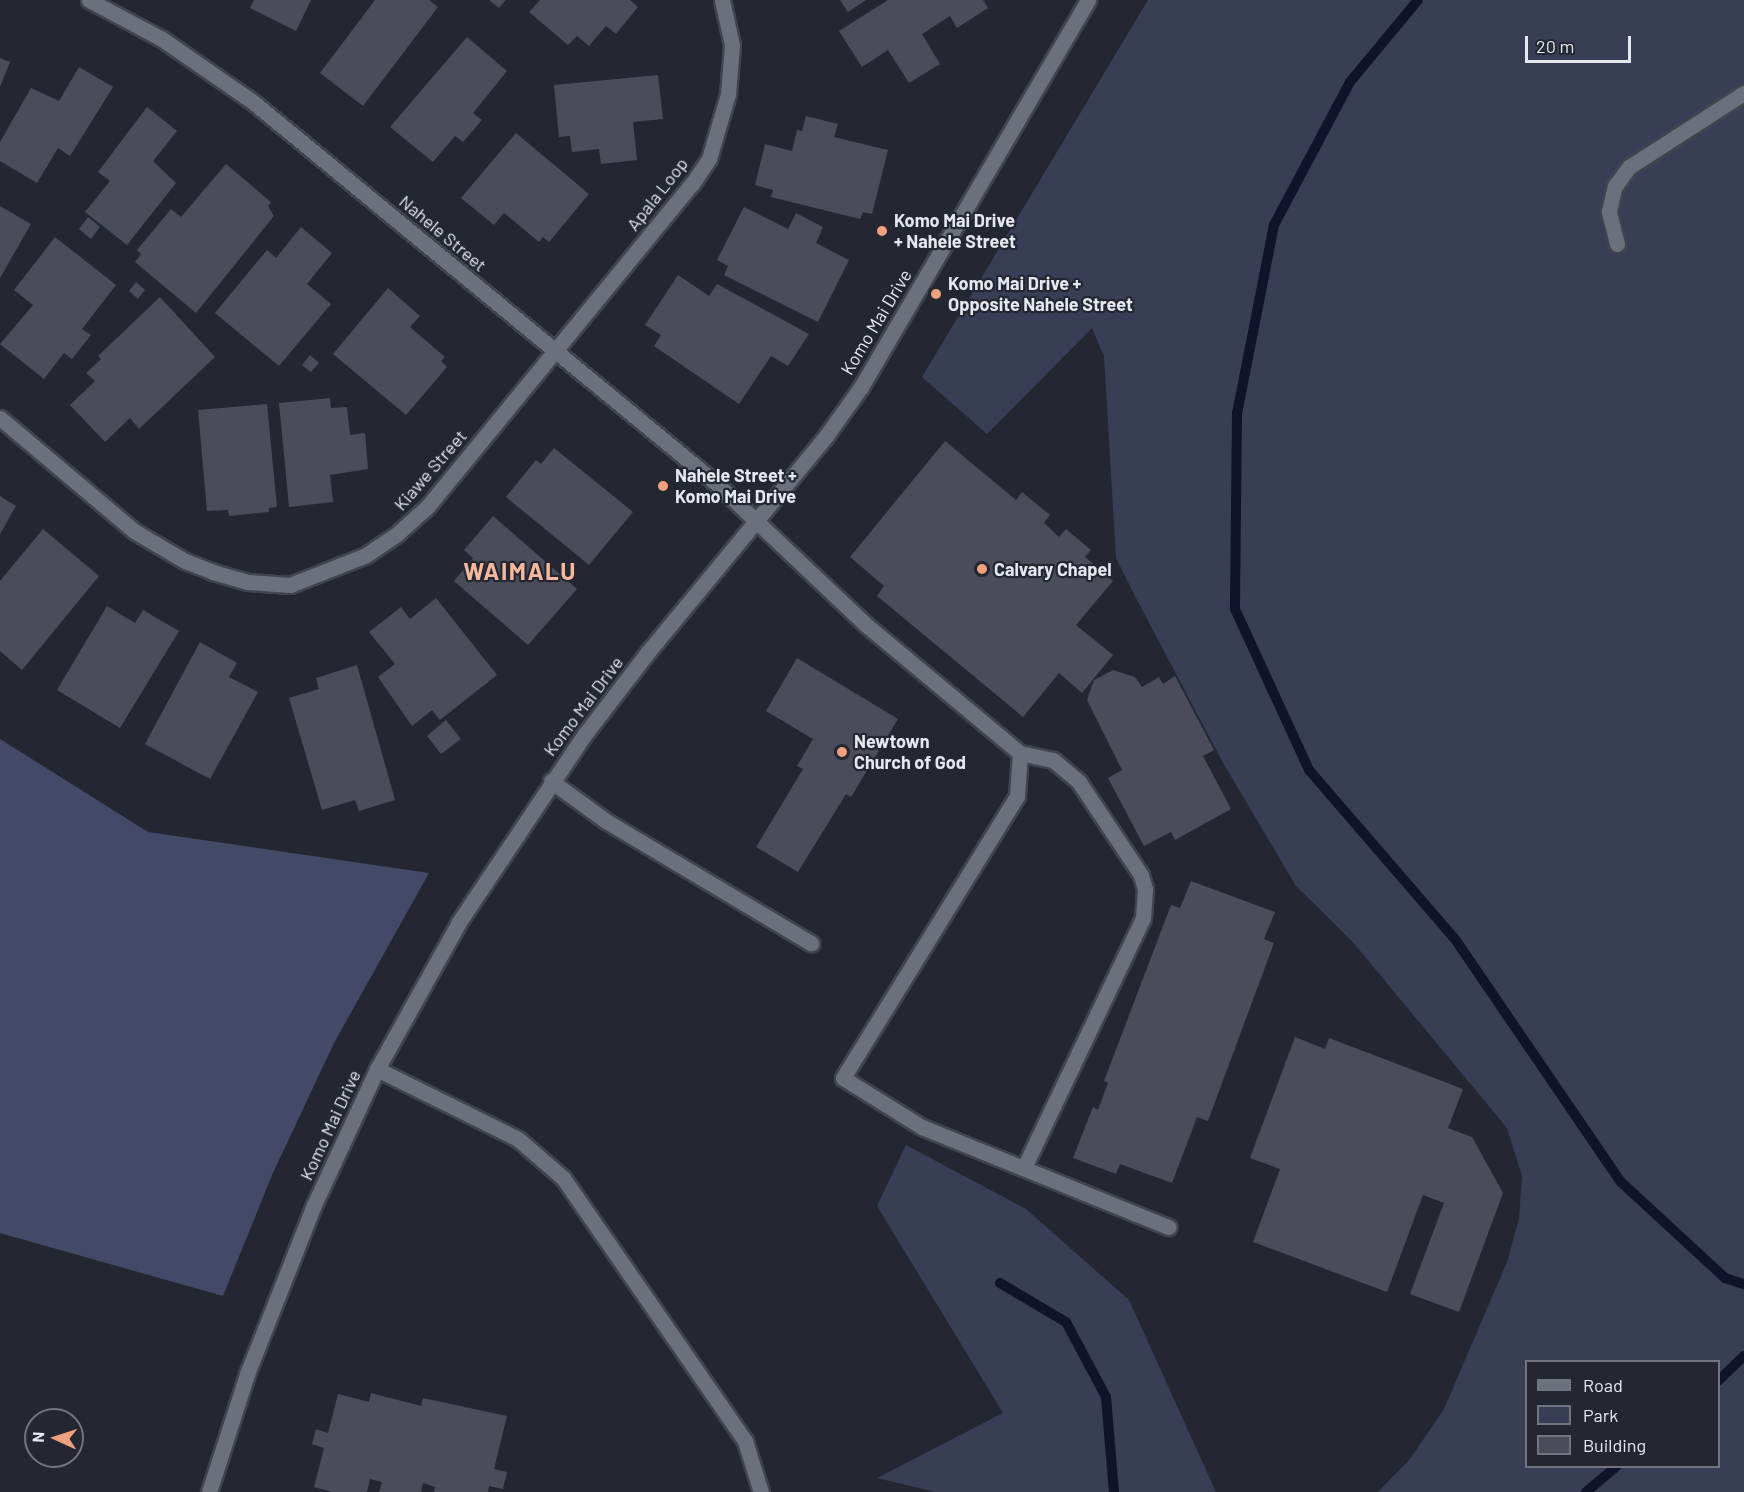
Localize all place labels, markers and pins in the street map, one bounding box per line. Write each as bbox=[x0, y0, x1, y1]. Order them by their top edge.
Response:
place label: Komo Mai Drive + Nahele Street bbox=[894, 210, 1016, 252]
marker: Komo Mai Drive + Nahele Street bbox=[875, 224, 889, 238]
place label: Komo Mai Drive + Opposite Nahele Street bbox=[948, 273, 1133, 316]
marker: Komo Mai Drive + Opposite Nahele Street bbox=[929, 287, 943, 301]
place label: Nahele Street + Komo Mai Drive bbox=[675, 465, 797, 508]
marker: Nahele Street + Komo Mai Drive bbox=[656, 479, 670, 493]
place label: Calvary Chapel bbox=[994, 558, 1112, 580]
marker: Calvary Chapel bbox=[975, 562, 989, 576]
place label: Newtown Church of God bbox=[854, 731, 966, 774]
marker: Newtown Church of God bbox=[835, 745, 849, 759]

